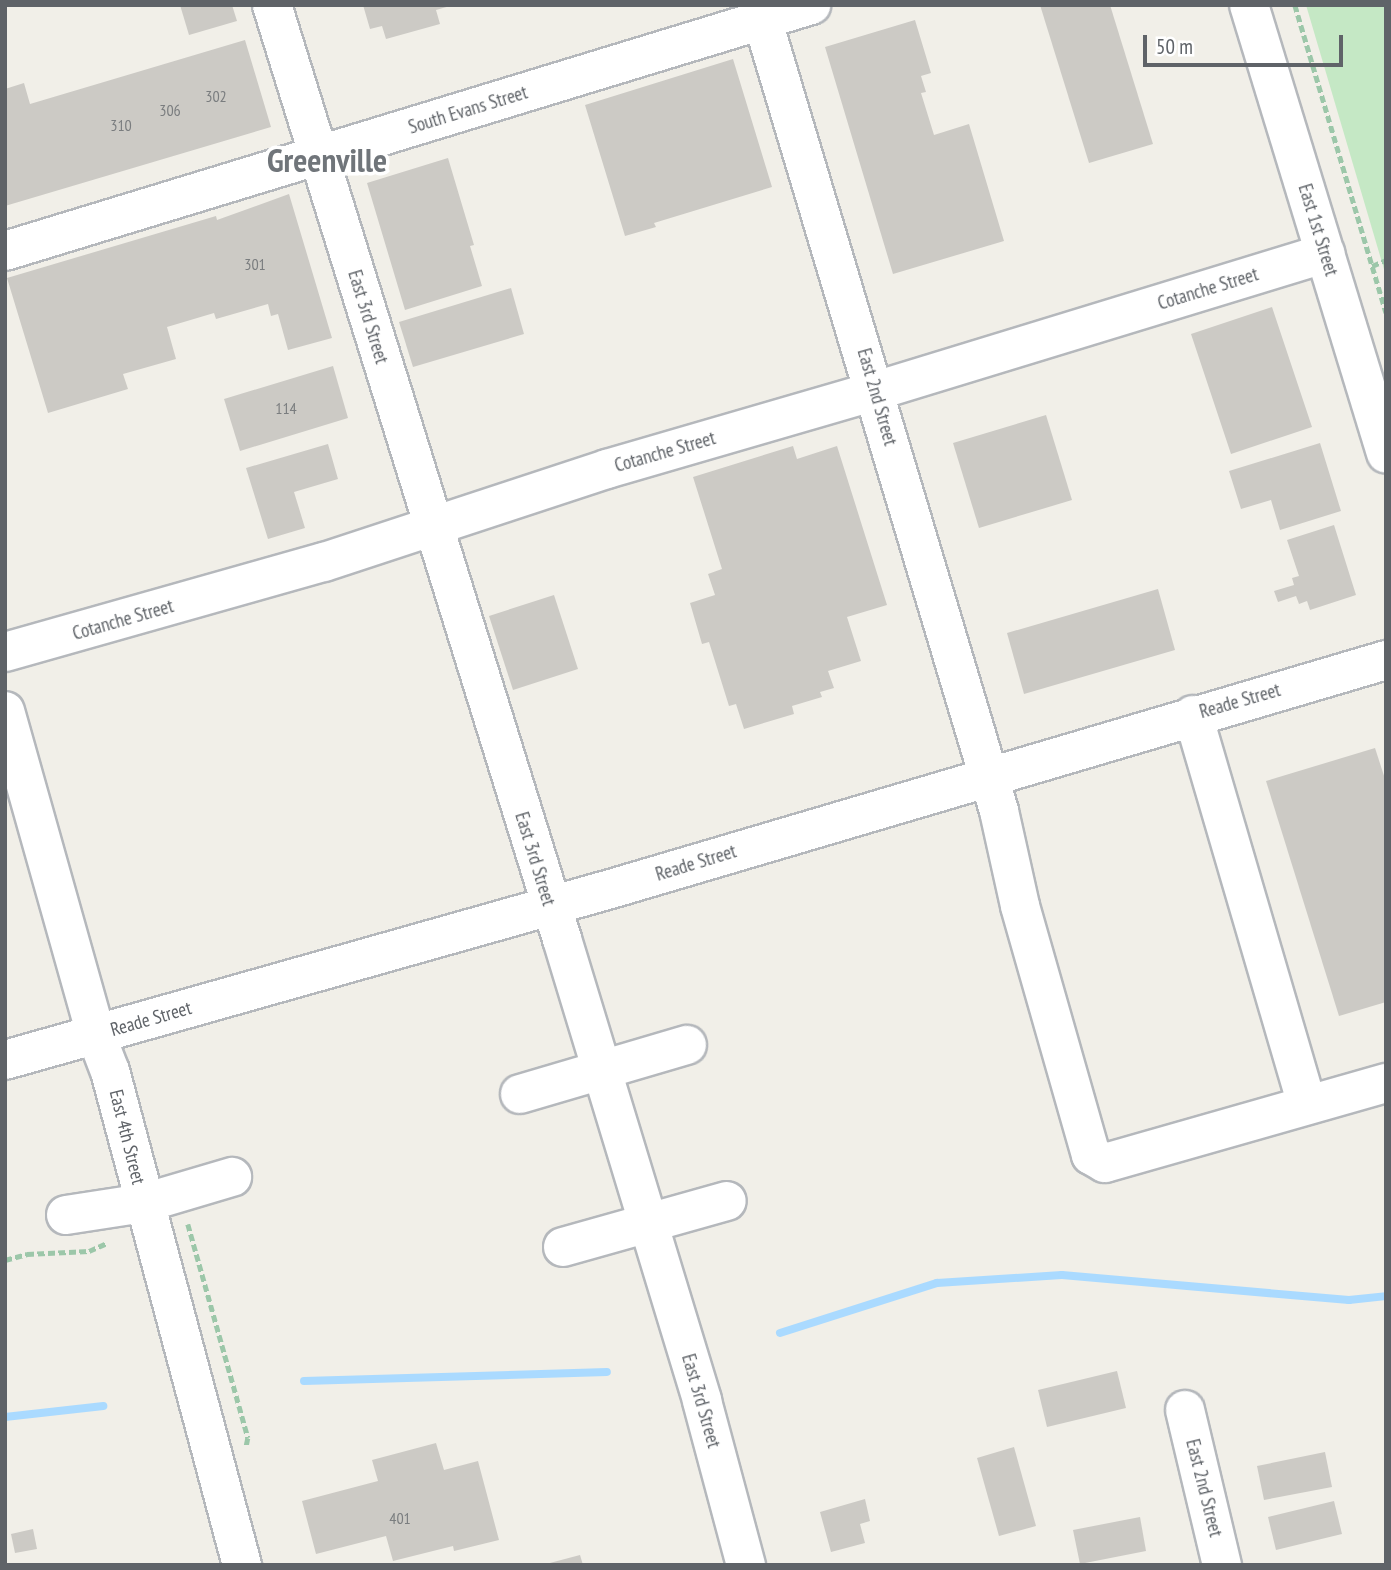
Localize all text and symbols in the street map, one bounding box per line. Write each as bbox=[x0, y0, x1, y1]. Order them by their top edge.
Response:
scale bar bbox=[1146, 21, 1346, 65]
text: 50 m bbox=[1156, 33, 1193, 60]
street label: South Evans Street bbox=[406, 81, 530, 139]
house number: 302 bbox=[205, 86, 227, 106]
house number: 306 bbox=[159, 100, 181, 120]
house number: 310 bbox=[110, 115, 132, 135]
district label: Greenville bbox=[267, 140, 387, 180]
street label: East 1st Street bbox=[1293, 181, 1343, 279]
house number: 301 bbox=[244, 254, 266, 274]
street label: Cotanche Street bbox=[1155, 263, 1261, 315]
street label: East 3rd Street bbox=[343, 267, 393, 367]
street label: East 2nd Street bbox=[852, 346, 902, 448]
house number: 114 bbox=[275, 398, 297, 418]
street label: Cotanche Street bbox=[612, 427, 718, 477]
street label: Cotanche Street bbox=[70, 595, 176, 645]
street label: Reade Street bbox=[1197, 679, 1283, 723]
street label: East 3rd Street bbox=[510, 809, 560, 909]
street label: Reade Street bbox=[653, 840, 739, 886]
street label: Reade Street bbox=[108, 997, 194, 1041]
street label: East 4th Street bbox=[104, 1087, 150, 1187]
street label: East 3rd Street bbox=[677, 1351, 725, 1451]
street label: East 2nd Street bbox=[1181, 1437, 1227, 1539]
house number: 401 bbox=[389, 1508, 411, 1528]

